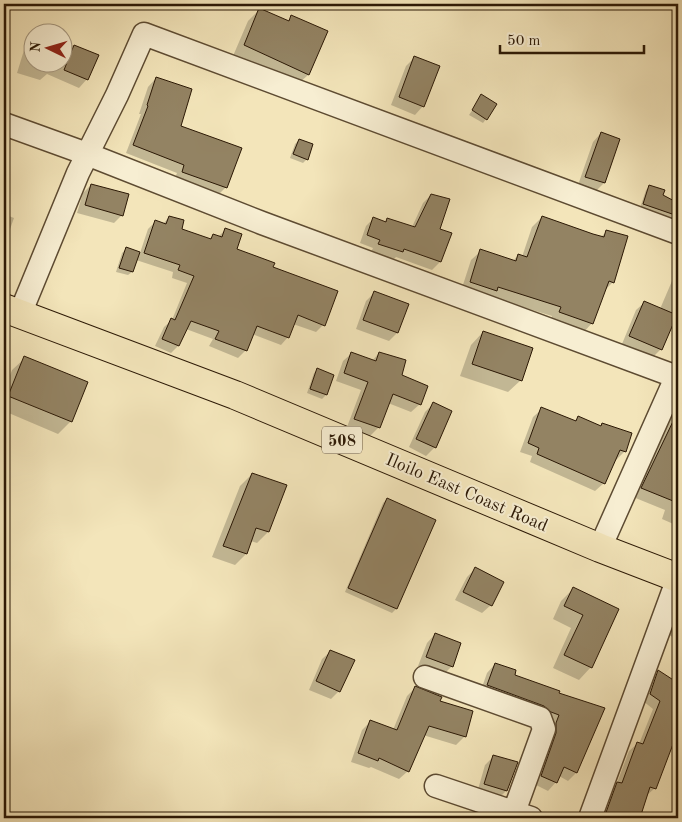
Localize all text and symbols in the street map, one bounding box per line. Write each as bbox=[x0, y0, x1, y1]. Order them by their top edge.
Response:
north arrow bbox=[22, 22, 72, 72]
scale bar bbox=[500, 22, 643, 54]
text: 50 m bbox=[507, 34, 541, 49]
text: N bbox=[29, 41, 44, 53]
road number: 508 bbox=[322, 426, 362, 454]
street label: Iloilo East Coast Road bbox=[383, 451, 550, 535]

